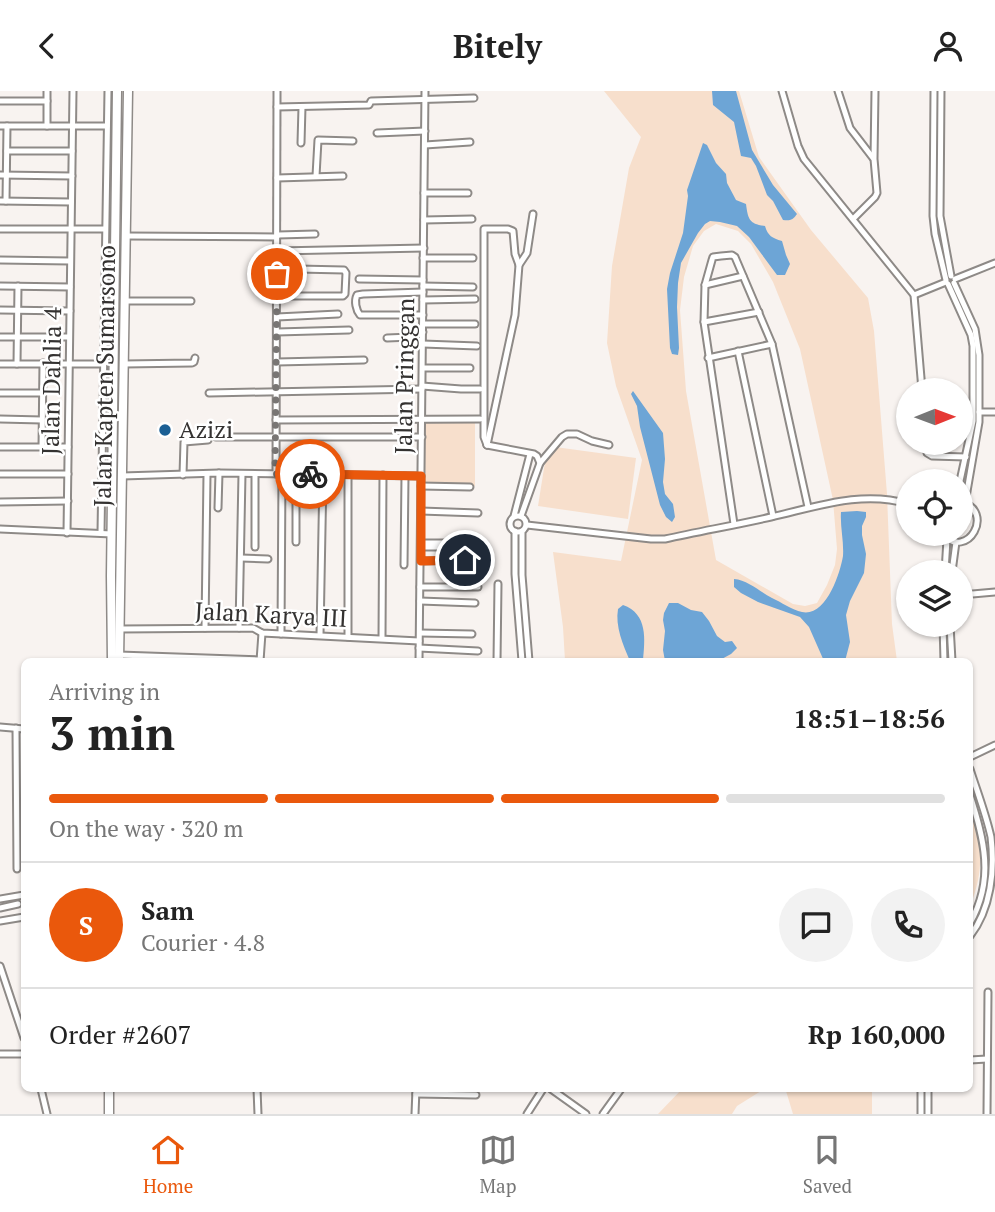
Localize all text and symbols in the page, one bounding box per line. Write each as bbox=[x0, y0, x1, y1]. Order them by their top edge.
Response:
text: Bitely bbox=[453, 25, 542, 67]
icon: back bbox=[28, 27, 66, 65]
icon: person bbox=[929, 27, 967, 65]
pin bbox=[247, 244, 307, 304]
street label: Jalan Kapten Sumarsono bbox=[86, 245, 122, 507]
icon: bag bbox=[258, 255, 296, 293]
street label: Jalan Pringgan bbox=[387, 298, 421, 454]
street label: Jalan Dahlia 4 bbox=[34, 306, 68, 455]
north arrow bbox=[896, 378, 973, 455]
map controls bbox=[896, 378, 973, 637]
place label: Azizi bbox=[179, 413, 233, 445]
marker: Azizi bbox=[157, 422, 173, 438]
courier bbox=[275, 439, 345, 509]
icon: bike bbox=[291, 455, 329, 493]
button: locate bbox=[896, 469, 973, 546]
pin bbox=[435, 530, 495, 590]
icon: home bbox=[446, 541, 484, 579]
button: layers bbox=[896, 560, 973, 637]
street label: Jalan Karya III bbox=[194, 594, 348, 634]
text: Arriving in bbox=[49, 676, 160, 707]
text: 18:51–18:56 bbox=[793, 701, 945, 735]
text: 3 min bbox=[49, 702, 175, 763]
text: On the way · 320 m bbox=[49, 813, 243, 844]
button: chat bbox=[779, 888, 853, 962]
button: phone bbox=[871, 888, 945, 962]
text: Sam bbox=[141, 893, 194, 927]
text: S bbox=[79, 908, 93, 942]
text: Courier · 4.8 bbox=[141, 927, 265, 958]
text: Order #2607 bbox=[49, 1017, 191, 1051]
text: Rp 160,000 bbox=[808, 1017, 945, 1051]
tab: Home bbox=[143, 1131, 193, 1198]
tab: Map bbox=[479, 1131, 517, 1198]
tab: Saved bbox=[803, 1131, 852, 1198]

